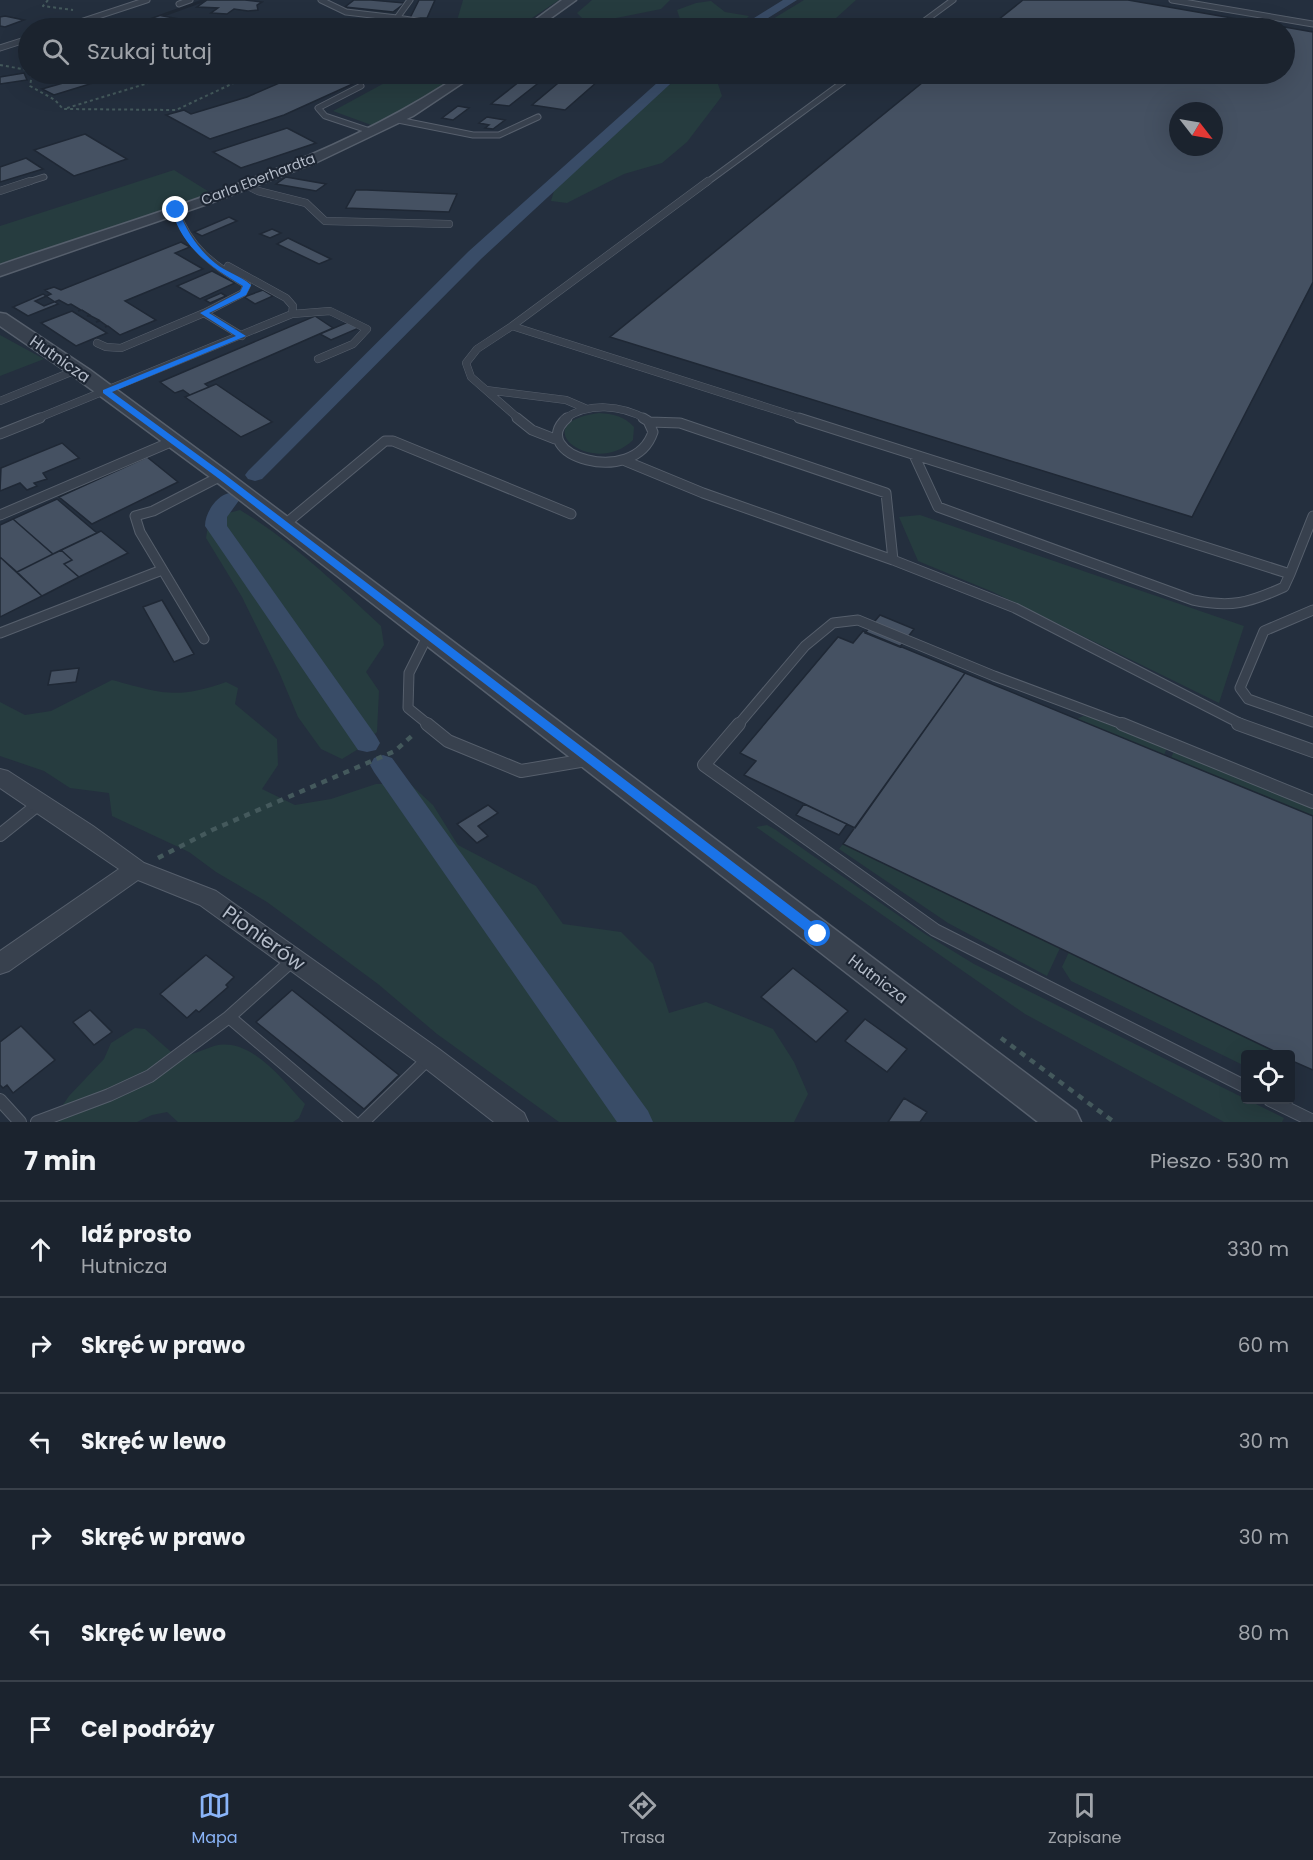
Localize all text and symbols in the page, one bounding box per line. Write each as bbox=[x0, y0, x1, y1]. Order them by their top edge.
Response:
search box bbox=[18, 18, 1295, 84]
icon: search bbox=[39, 35, 72, 68]
text: Szukaj tutaj bbox=[87, 36, 212, 67]
north arrow bbox=[1169, 102, 1223, 156]
street label: Carla Eberhardta bbox=[198, 148, 318, 210]
route end bbox=[162, 196, 188, 222]
street label: Hutnicza bbox=[25, 330, 95, 388]
street label: Pionierów bbox=[217, 898, 312, 978]
route start bbox=[804, 920, 830, 946]
street label: Hutnicza bbox=[843, 949, 913, 1009]
map controls bbox=[1241, 1050, 1295, 1104]
button: locate bbox=[1241, 1050, 1295, 1104]
text: 7 min bbox=[24, 1143, 96, 1179]
text: Pieszo · 530 m bbox=[1150, 1147, 1289, 1175]
text: Idź prosto bbox=[81, 1219, 192, 1250]
icon: ahead bbox=[24, 1233, 57, 1266]
text: 330 m bbox=[1227, 1235, 1289, 1263]
text: Hutnicza bbox=[81, 1252, 167, 1280]
icon: right bbox=[24, 1329, 57, 1362]
text: Skręć w prawo bbox=[81, 1330, 245, 1361]
text: 60 m bbox=[1238, 1331, 1289, 1359]
icon: left bbox=[24, 1425, 57, 1458]
text: Skręć w lewo bbox=[81, 1426, 226, 1457]
text: 30 m bbox=[1239, 1427, 1289, 1455]
icon: right bbox=[24, 1521, 57, 1554]
text: Skręć w prawo bbox=[81, 1522, 245, 1553]
text: 30 m bbox=[1239, 1523, 1289, 1551]
icon: left bbox=[24, 1617, 57, 1650]
text: Skręć w lewo bbox=[81, 1618, 226, 1649]
text: 80 m bbox=[1238, 1619, 1289, 1647]
icon: arrive bbox=[24, 1713, 57, 1746]
text: Cel podróży bbox=[81, 1714, 215, 1745]
tab: Mapa bbox=[191, 1789, 238, 1850]
tab: Trasa bbox=[621, 1789, 665, 1850]
tab: Zapisane bbox=[1048, 1789, 1122, 1850]

